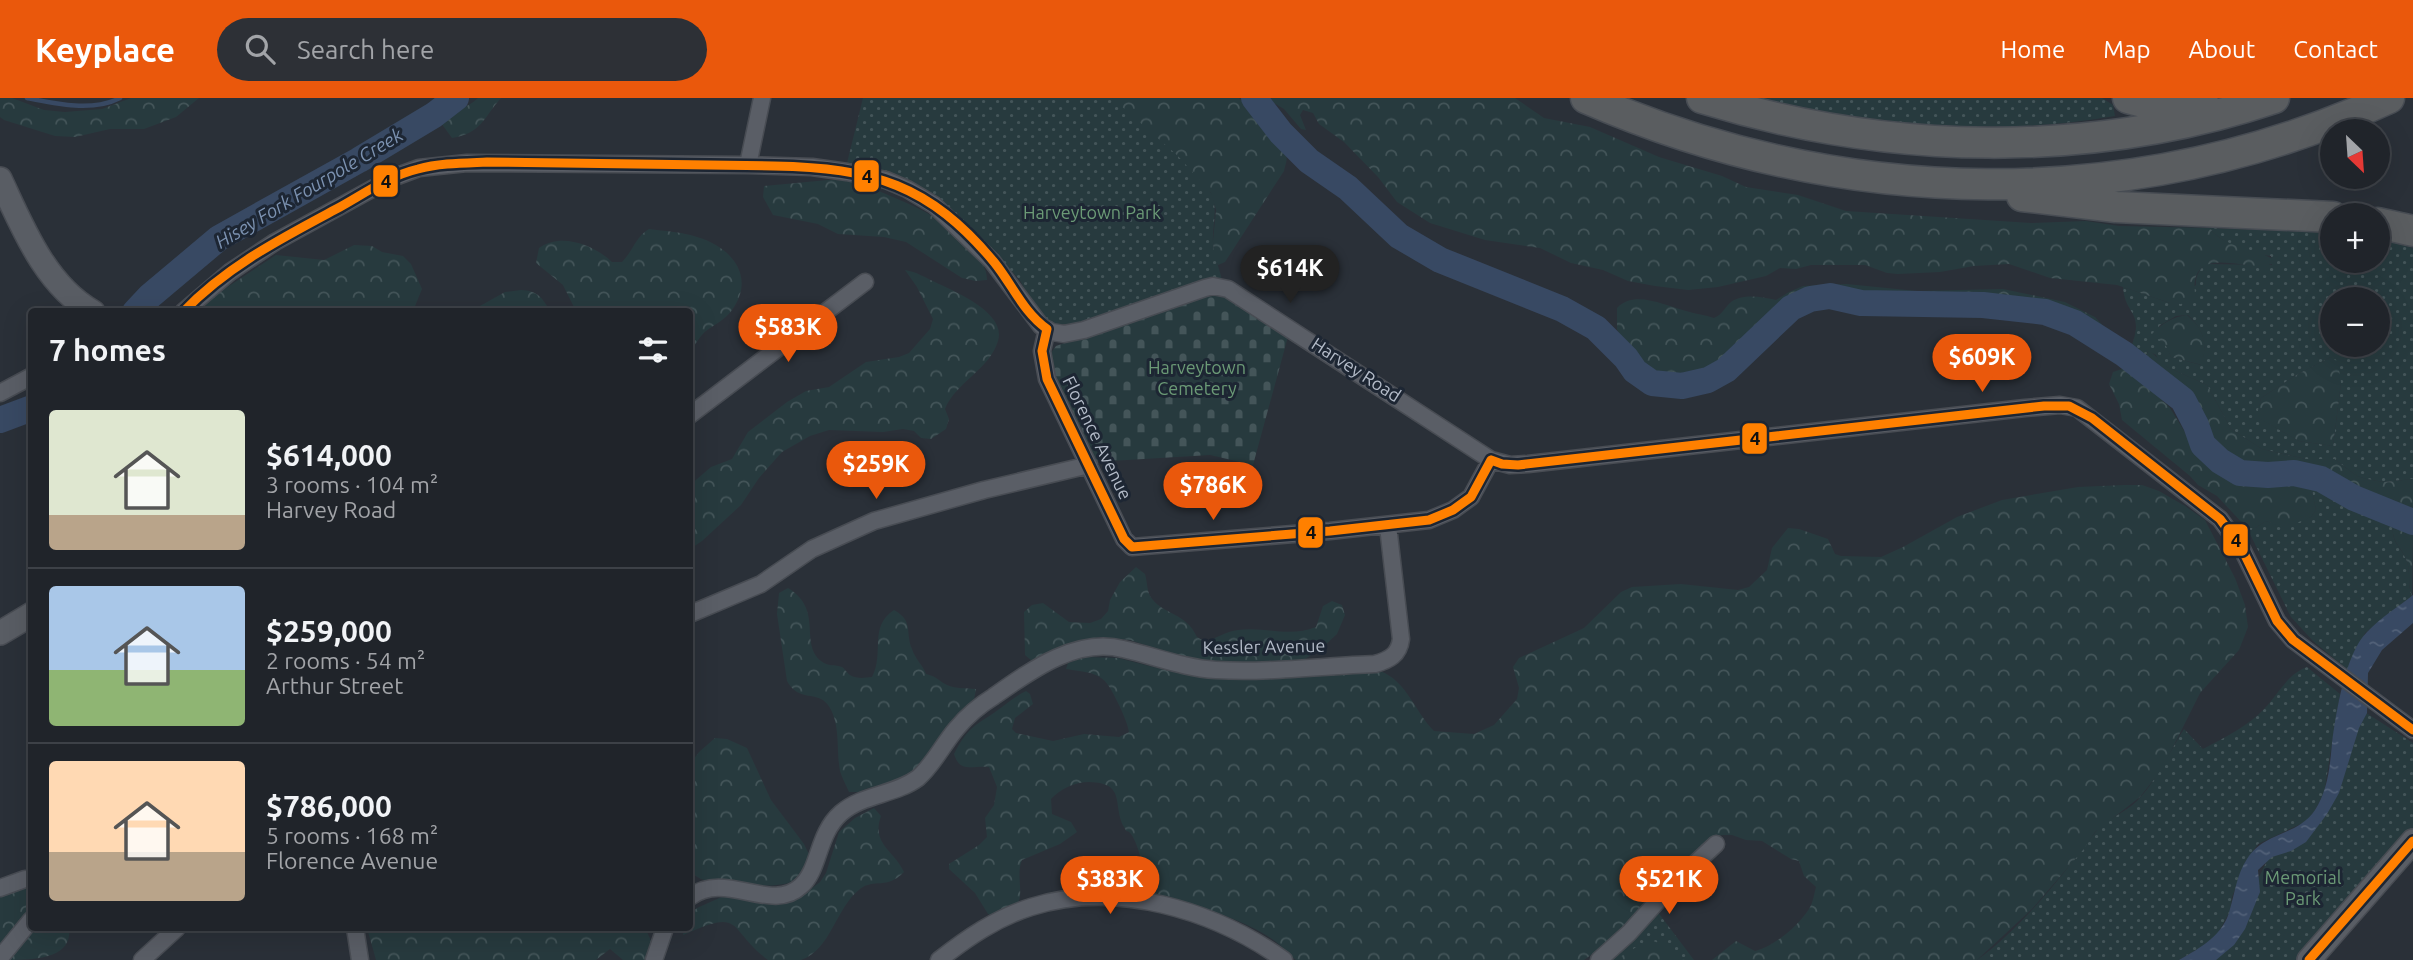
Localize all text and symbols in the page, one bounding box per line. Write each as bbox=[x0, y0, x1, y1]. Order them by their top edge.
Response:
search box bbox=[217, 18, 707, 81]
icon: search bbox=[241, 30, 279, 68]
text: Keyplace bbox=[35, 31, 175, 68]
text: Search here bbox=[297, 35, 434, 64]
text: Home bbox=[2000, 36, 2065, 63]
text: Map bbox=[2103, 36, 2150, 63]
text: About bbox=[2188, 36, 2255, 63]
text: Contact bbox=[2293, 36, 2378, 63]
north arrow bbox=[2320, 119, 2390, 189]
map controls bbox=[2320, 119, 2390, 357]
water label: Hisey Fork Fourpole Creek bbox=[211, 123, 407, 253]
line badge: 4 bbox=[853, 159, 880, 193]
line badge: 4 bbox=[372, 164, 399, 198]
text: 4 bbox=[862, 165, 873, 187]
text: 4 bbox=[381, 170, 392, 192]
park label: Harveytown Park bbox=[1023, 202, 1161, 222]
button: + bbox=[2320, 203, 2390, 273]
pin: $614K bbox=[1241, 246, 1339, 305]
text: $614K bbox=[1256, 255, 1324, 280]
button: − bbox=[2320, 287, 2390, 357]
pin: $583K bbox=[739, 304, 837, 364]
text: $583K bbox=[754, 314, 822, 339]
icon: filters bbox=[634, 331, 672, 369]
text: 7 homes bbox=[49, 333, 166, 367]
street label: Harvey Road bbox=[1308, 333, 1405, 405]
pin: $609K bbox=[1933, 334, 2031, 394]
text: $609K bbox=[1948, 344, 2016, 369]
park label: Harveytown Cemetery bbox=[1148, 357, 1246, 398]
street label: Florence Avenue bbox=[1059, 373, 1136, 503]
line badge: 4 bbox=[1741, 422, 1768, 455]
text: 4 bbox=[1750, 427, 1761, 449]
icon: home bbox=[105, 438, 189, 522]
text: $614,000 bbox=[266, 438, 392, 472]
pin: $259K bbox=[827, 442, 925, 501]
text: $259K bbox=[842, 451, 910, 476]
pin: $786K bbox=[1164, 462, 1262, 522]
text: 3 rooms · 104 m² bbox=[266, 472, 438, 497]
text: $786K bbox=[1179, 472, 1247, 497]
text: Harvey Road bbox=[266, 497, 396, 522]
line badge: 4 bbox=[1297, 516, 1324, 549]
text: 4 bbox=[1306, 521, 1317, 543]
line badge: 4 bbox=[2222, 523, 2249, 557]
text: 4 bbox=[2231, 529, 2242, 551]
icon: home bbox=[105, 614, 189, 698]
text: $259,000 bbox=[266, 614, 392, 648]
street label: Kessler Avenue bbox=[1203, 635, 1325, 657]
text: 2 rooms · 54 m² bbox=[266, 648, 425, 673]
text: Arthur Street bbox=[266, 673, 403, 698]
icon: home bbox=[105, 789, 189, 873]
text: $786,000 bbox=[266, 789, 392, 823]
text: 5 rooms · 168 m² bbox=[266, 823, 438, 848]
text: Florence Avenue bbox=[266, 848, 438, 873]
pin: $383K bbox=[1061, 856, 1159, 916]
pin: $521K bbox=[1620, 856, 1718, 916]
text: $383K bbox=[1076, 866, 1144, 891]
text: $521K bbox=[1635, 866, 1703, 891]
park label: Memorial Park bbox=[2265, 867, 2342, 908]

